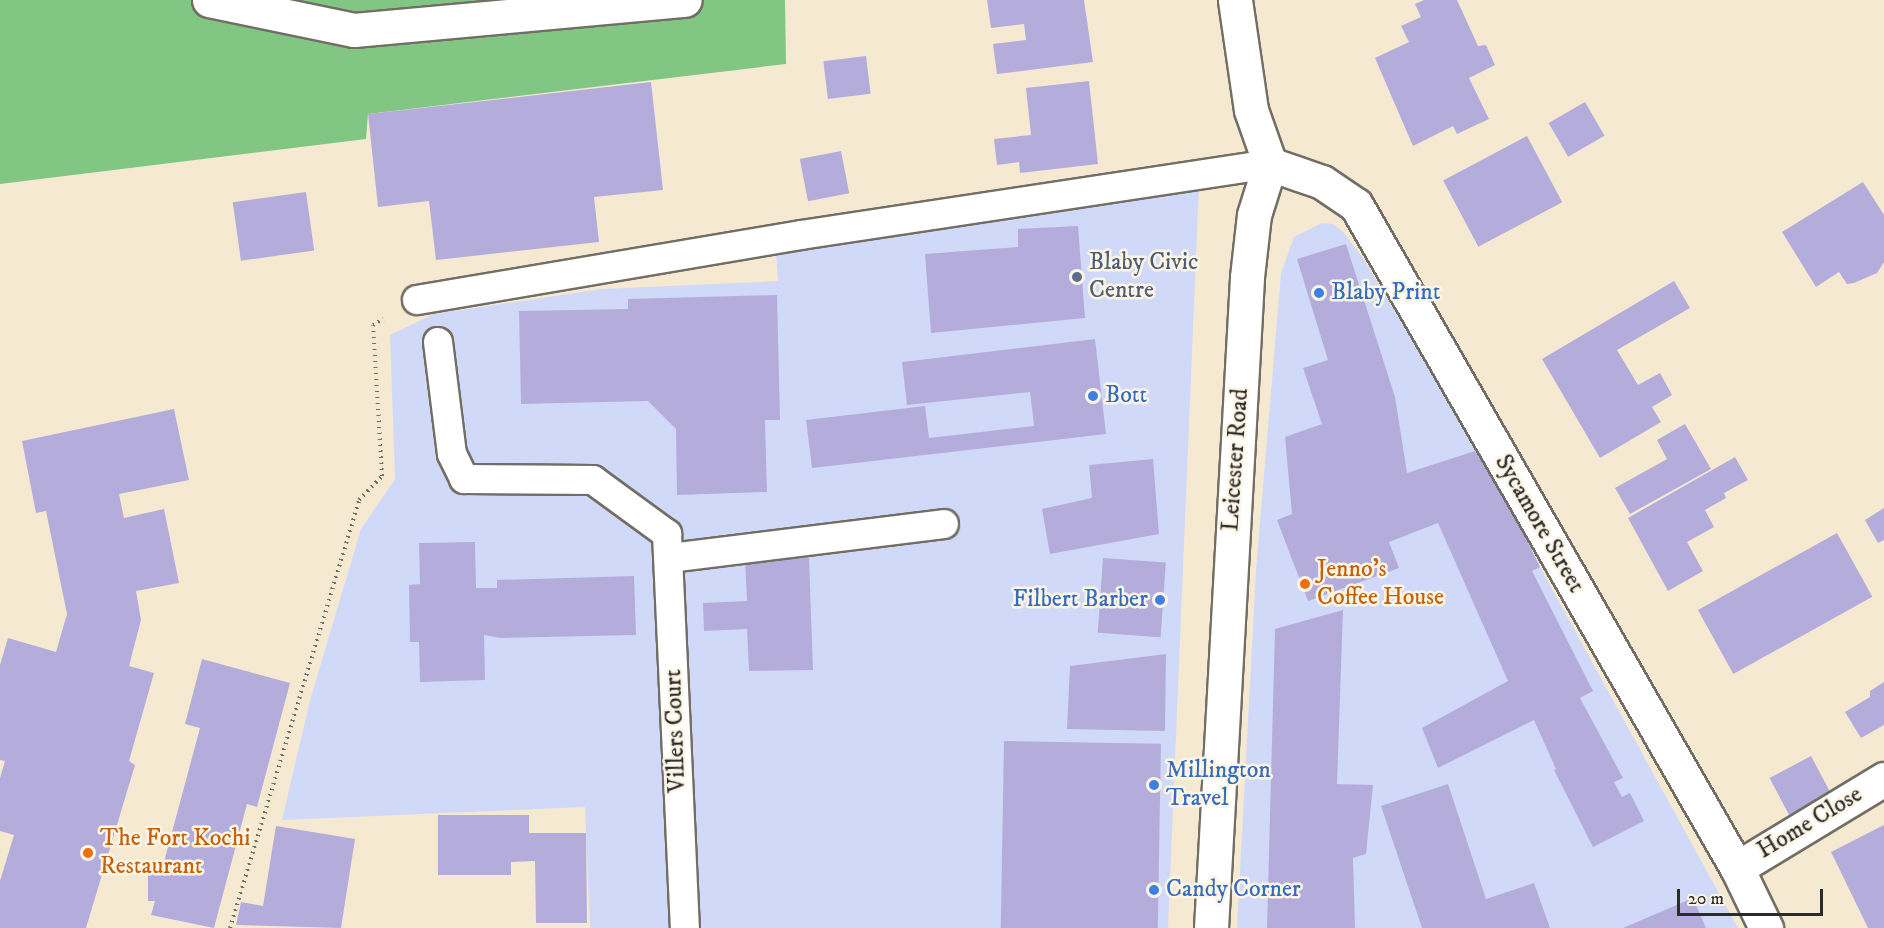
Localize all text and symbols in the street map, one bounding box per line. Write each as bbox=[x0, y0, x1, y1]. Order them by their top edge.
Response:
place label: Blaby Civic Centre bbox=[1089, 249, 1198, 305]
marker: Blaby Civic Centre bbox=[1070, 270, 1084, 284]
place label: Blaby Print bbox=[1331, 279, 1440, 307]
marker: Blaby Print bbox=[1312, 286, 1326, 300]
place label: Bott bbox=[1105, 382, 1147, 410]
street label: Leicester Road bbox=[1217, 388, 1255, 532]
marker: Bott bbox=[1086, 389, 1100, 403]
street label: Sycamore Street bbox=[1488, 450, 1590, 598]
place label: Jenno's Coffee House bbox=[1317, 556, 1444, 612]
marker: Jenno's Coffee House bbox=[1298, 577, 1312, 591]
place label: Filbert Barber bbox=[1013, 586, 1148, 614]
marker: Filbert Barber bbox=[1153, 593, 1167, 607]
street label: Villers Court bbox=[659, 669, 693, 793]
place label: Millington Travel bbox=[1166, 757, 1271, 813]
marker: Millington Travel bbox=[1147, 778, 1161, 792]
street label: Home Close bbox=[1752, 780, 1868, 866]
place label: The Fort Kochi Restaurant bbox=[100, 825, 250, 881]
marker: The Fort Kochi Restaurant bbox=[81, 846, 95, 860]
place label: Candy Corner bbox=[1166, 876, 1301, 904]
scale bar bbox=[1680, 877, 1826, 915]
marker: Candy Corner bbox=[1147, 883, 1161, 897]
text: 20 m bbox=[1688, 888, 1724, 910]

